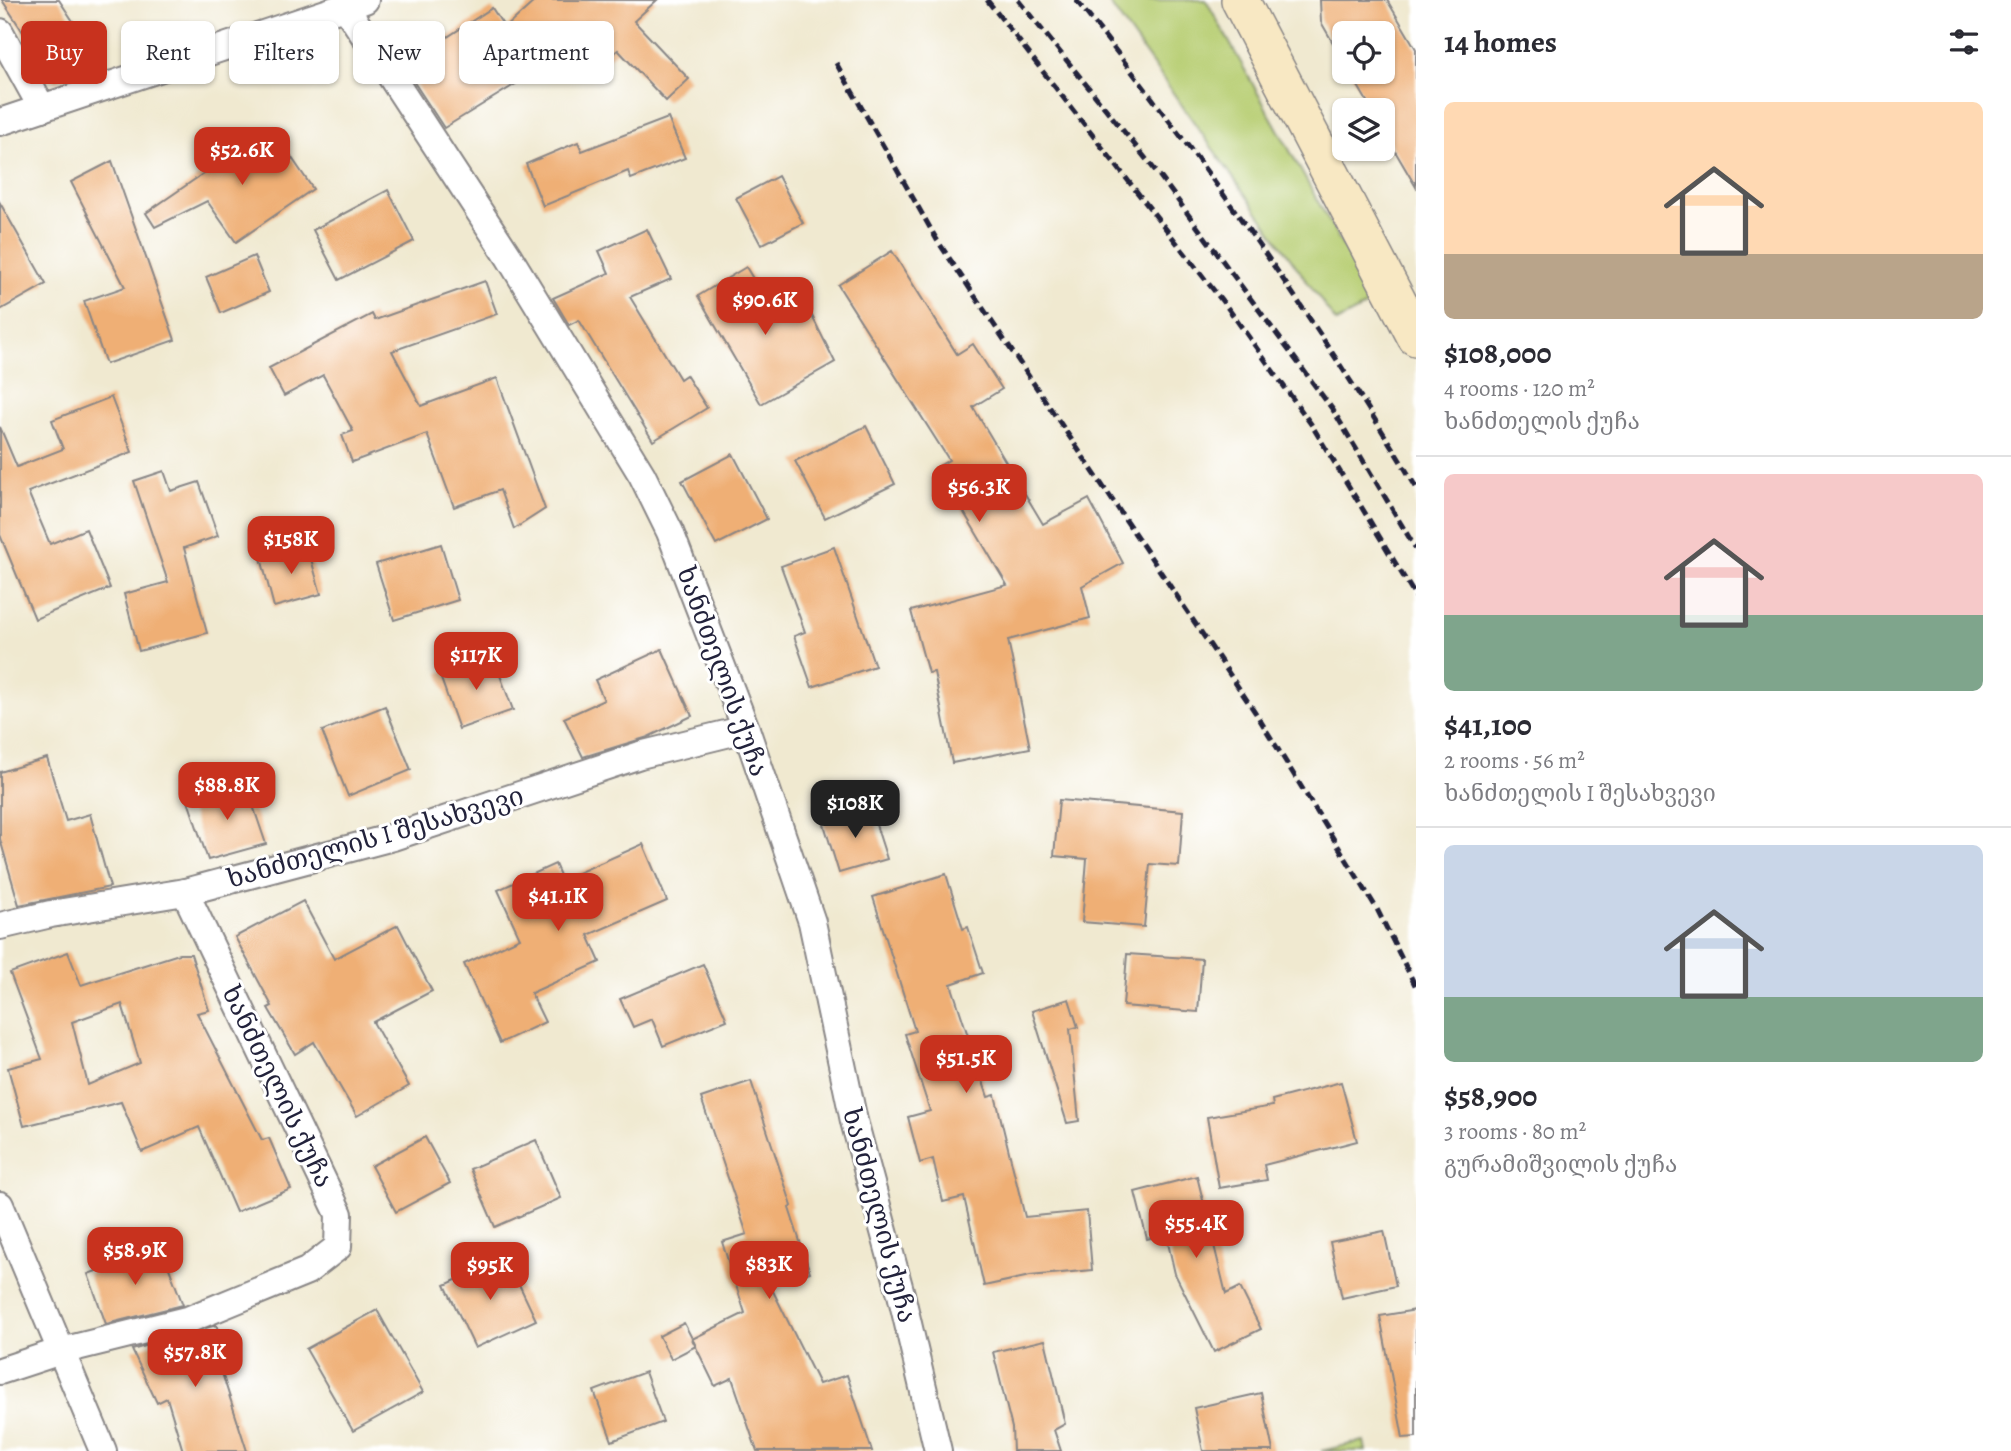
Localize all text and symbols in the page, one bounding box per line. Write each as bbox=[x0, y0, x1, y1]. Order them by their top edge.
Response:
chip: Buy bbox=[21, 21, 107, 84]
chip: Rent bbox=[121, 21, 215, 84]
chip: Filters bbox=[229, 21, 339, 84]
chip: New bbox=[353, 21, 445, 84]
chip: Apartment bbox=[459, 21, 614, 84]
map controls bbox=[1332, 21, 1395, 161]
button: locate bbox=[1332, 21, 1395, 84]
text: 14 homes bbox=[1444, 22, 1557, 62]
icon: filters bbox=[1945, 23, 1983, 61]
button: layers bbox=[1332, 98, 1395, 161]
pin: $52.6K bbox=[185, 128, 299, 187]
text: $52.6K bbox=[210, 134, 274, 165]
icon: home bbox=[1651, 148, 1777, 274]
pin: $90.6K bbox=[708, 278, 822, 337]
text: $90.6K bbox=[732, 284, 798, 315]
text: $108,000 bbox=[1444, 333, 1552, 373]
text: 4 rooms · 120 m² bbox=[1444, 373, 1595, 404]
text: ხანძთელის ქუჩა bbox=[1444, 406, 1640, 437]
pin: $56.3K bbox=[922, 464, 1036, 524]
text: $56.3K bbox=[948, 471, 1010, 502]
pin: $158K bbox=[242, 516, 340, 576]
icon: home bbox=[1651, 520, 1777, 646]
text: $158K bbox=[264, 523, 318, 554]
street label: ხანძთელის ქუჩა bbox=[668, 561, 777, 781]
pin: $117K bbox=[427, 632, 525, 692]
text: $117K bbox=[450, 639, 502, 670]
text: $41,100 bbox=[1444, 705, 1532, 745]
text: 2 rooms · 56 m² bbox=[1444, 745, 1585, 776]
pin: $88.8K bbox=[170, 762, 284, 822]
text: $88.8K bbox=[194, 769, 260, 800]
street label: ხანძთელის I შესახვევი bbox=[223, 778, 528, 897]
text: ხანძთელის I შესახვევი bbox=[1444, 778, 1716, 809]
pin: $108K bbox=[806, 780, 904, 840]
text: $108K bbox=[827, 787, 883, 818]
pin: $41.1K bbox=[501, 874, 615, 933]
text: $41.1K bbox=[528, 880, 588, 911]
icon: home bbox=[1651, 891, 1777, 1017]
street label: ხანძთელის ქუჩა bbox=[213, 979, 342, 1193]
pin: $51.5K bbox=[909, 1036, 1023, 1095]
text: $51.5K bbox=[936, 1042, 996, 1073]
text: $58,900 bbox=[1444, 1076, 1537, 1116]
street label: ხანძთელის ქუჩა bbox=[834, 1104, 925, 1327]
text: 3 rooms · 80 m² bbox=[1444, 1116, 1586, 1147]
text: გურამიშვილის ქუჩა bbox=[1444, 1149, 1677, 1180]
pin: $55.4K bbox=[1139, 1200, 1253, 1260]
text: $55.4K bbox=[1165, 1207, 1227, 1238]
pin: $58.9K bbox=[78, 1228, 192, 1287]
text: $58.9K bbox=[103, 1234, 167, 1265]
pin: $95K bbox=[449, 1242, 531, 1302]
pin: $83K bbox=[728, 1242, 810, 1301]
text: $83K bbox=[746, 1248, 792, 1279]
text: $95K bbox=[467, 1249, 513, 1280]
pin: $57.8K bbox=[138, 1330, 252, 1389]
text: $57.8K bbox=[164, 1336, 226, 1367]

